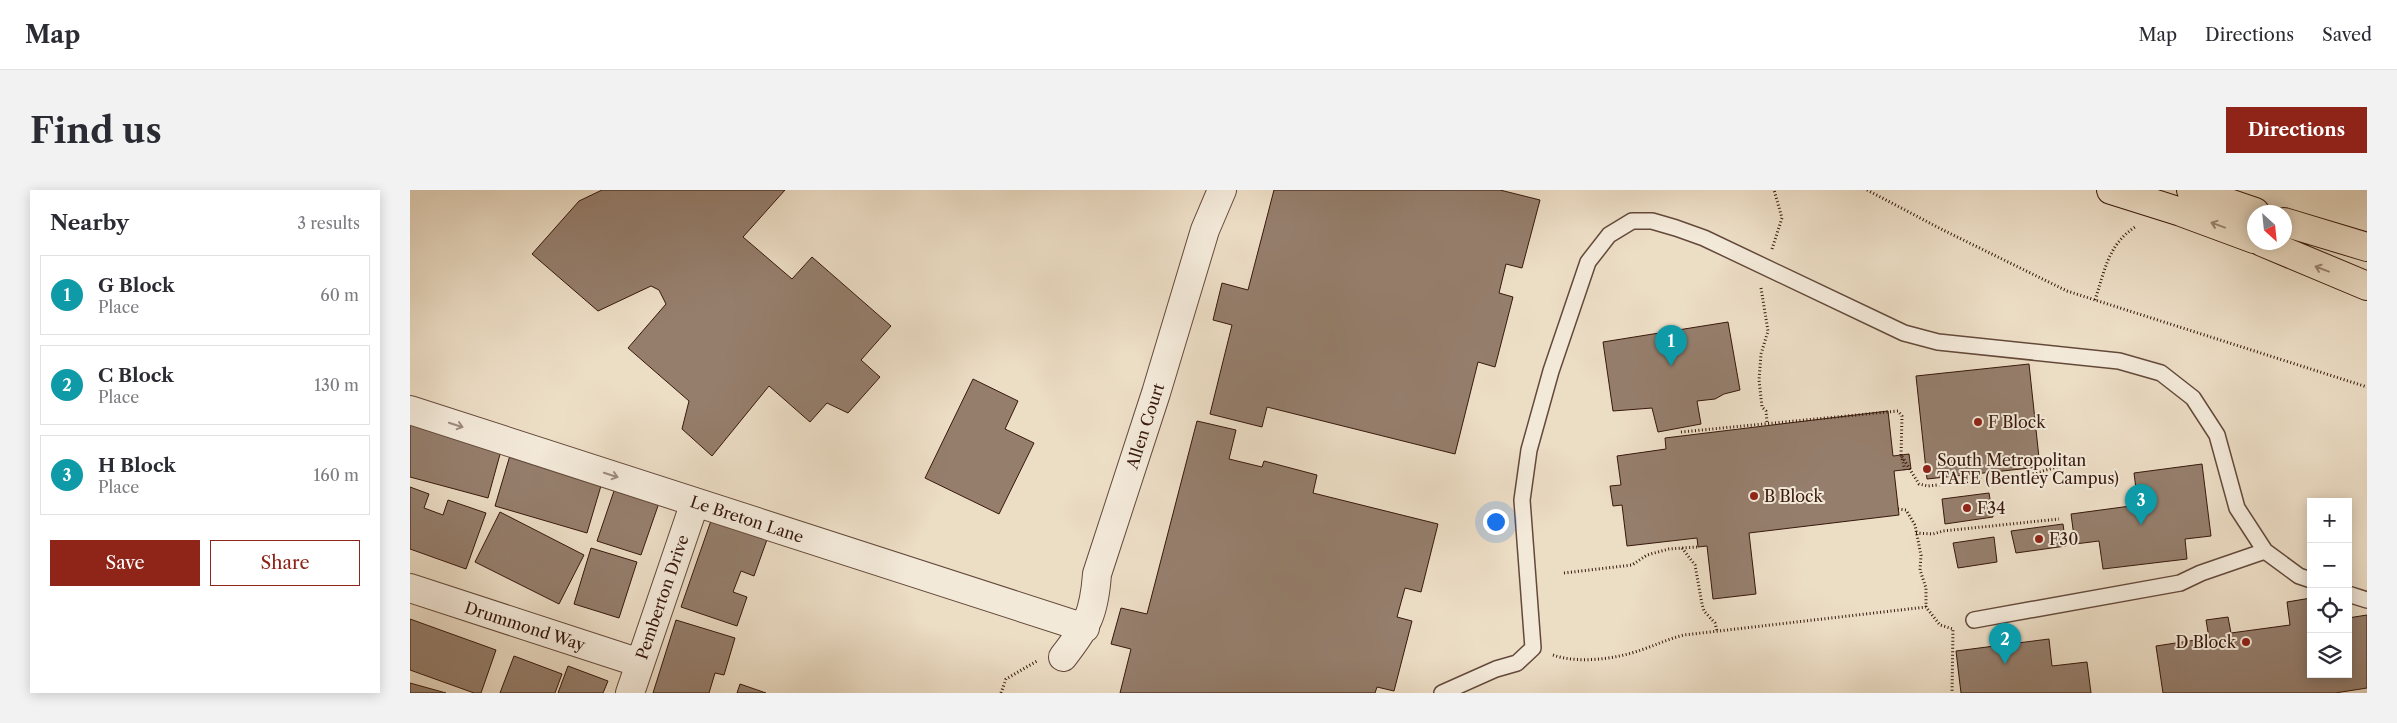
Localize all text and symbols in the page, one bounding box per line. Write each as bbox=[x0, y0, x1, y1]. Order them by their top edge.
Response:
text: Map bbox=[25, 20, 80, 49]
text: Map bbox=[2138, 24, 2177, 46]
text: Directions bbox=[2205, 24, 2294, 46]
text: Saved bbox=[2322, 24, 2372, 46]
button: Directions bbox=[2226, 107, 2367, 153]
text: Find us bbox=[30, 109, 162, 152]
north arrow bbox=[2247, 205, 2292, 250]
text: Nearby bbox=[50, 210, 129, 235]
text: 3 results bbox=[297, 213, 360, 233]
one-way arrow bbox=[2211, 220, 2226, 229]
one-way arrow bbox=[2314, 263, 2329, 272]
text: G Block bbox=[98, 274, 175, 297]
text: 1 bbox=[63, 285, 71, 305]
text: 60 m bbox=[320, 285, 359, 305]
text: Place bbox=[98, 297, 139, 317]
pin: 1 bbox=[1655, 325, 1687, 366]
text: C Block bbox=[98, 364, 174, 387]
text: 2 bbox=[62, 375, 72, 395]
text: 130 m bbox=[314, 375, 359, 395]
street label: Allen Court bbox=[1121, 380, 1168, 472]
text: Place bbox=[98, 387, 139, 407]
place label: F Block bbox=[1988, 412, 2046, 432]
marker: F Block bbox=[1972, 416, 1984, 428]
one-way arrow bbox=[448, 420, 464, 430]
place label: South Metropolitan TAFE (Bentley Campus) bbox=[1937, 450, 2119, 488]
text: H Block bbox=[98, 454, 176, 477]
marker: South Metropolitan TAFE (Bentley Campus) bbox=[1921, 463, 1933, 475]
text: 3 bbox=[62, 465, 72, 485]
text: 160 m bbox=[314, 465, 359, 485]
one-way arrow bbox=[603, 470, 619, 480]
text: Place bbox=[98, 477, 139, 497]
pin: 3 bbox=[2125, 484, 2157, 525]
place label: B Block bbox=[1764, 486, 1823, 506]
marker: B Block bbox=[1748, 490, 1760, 502]
street label: Le Breton Lane bbox=[688, 491, 806, 547]
place label: F34 bbox=[1977, 498, 2005, 518]
map controls bbox=[2307, 498, 2352, 678]
button: + bbox=[2307, 498, 2352, 543]
marker: F34 bbox=[1961, 502, 1973, 514]
your location bbox=[1483, 509, 1509, 535]
place label: F30 bbox=[2049, 529, 2078, 549]
street label: Pemberton Drive bbox=[631, 532, 693, 662]
marker: F30 bbox=[2033, 533, 2045, 545]
button: Save bbox=[50, 540, 200, 586]
button: Share bbox=[210, 540, 360, 586]
button: − bbox=[2307, 543, 2352, 588]
button: locate bbox=[2307, 588, 2352, 633]
street label: Drummond Way bbox=[462, 597, 589, 655]
pin: 2 bbox=[1989, 623, 2021, 664]
place label: D Block bbox=[2175, 632, 2237, 652]
button: layers bbox=[2307, 633, 2352, 678]
marker: D Block bbox=[2240, 636, 2252, 648]

